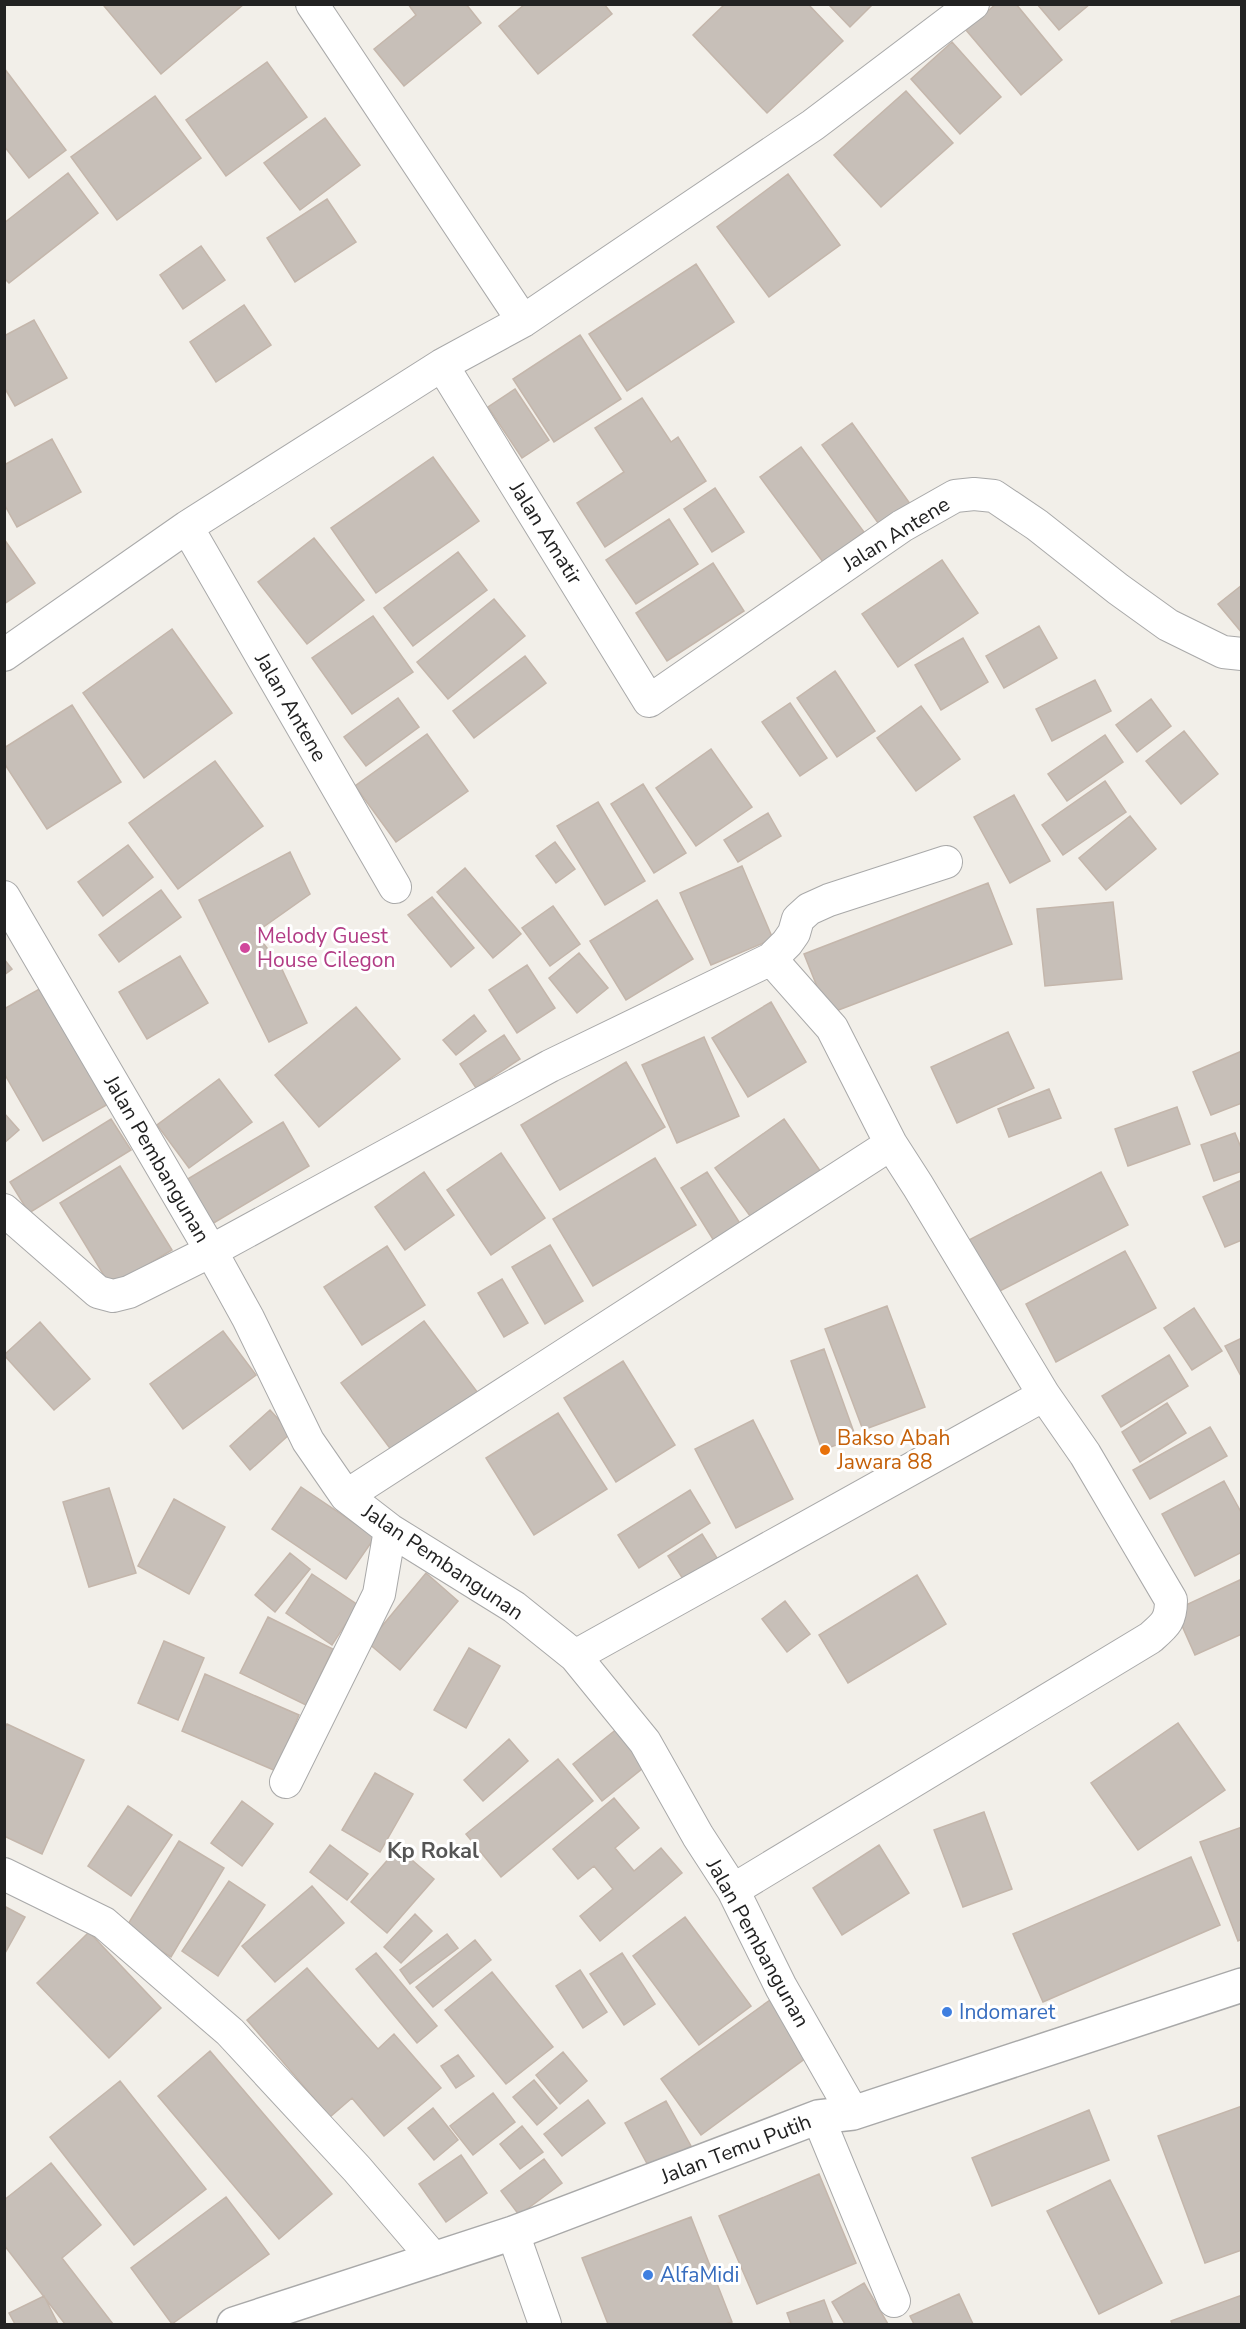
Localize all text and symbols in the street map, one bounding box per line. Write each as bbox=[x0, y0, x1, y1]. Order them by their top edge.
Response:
street label: Jalan Amatir bbox=[503, 475, 589, 590]
street label: Jalan Antene bbox=[836, 490, 955, 579]
street label: Jalan Antene bbox=[248, 647, 333, 767]
place label: Melody Guest House Cilegon bbox=[257, 922, 395, 974]
marker: Melody Guest House Cilegon bbox=[238, 941, 252, 955]
street label: Jalan Pembangunan bbox=[97, 1069, 216, 1248]
place label: Bakso Abah Jawara 88 bbox=[836, 1424, 950, 1476]
marker: Bakso Abah Jawara 88 bbox=[818, 1443, 832, 1457]
street label: Jalan Pembangunan bbox=[356, 1497, 529, 1626]
district label: Kp Rokal bbox=[387, 1836, 479, 1866]
street label: Jalan Pembangunan bbox=[699, 1853, 816, 2032]
place label: Indomaret bbox=[959, 1998, 1056, 2026]
marker: Indomaret bbox=[940, 2005, 954, 2019]
street label: Jalan Temu Putih bbox=[656, 2107, 815, 2191]
place label: AlfaMidi bbox=[660, 2261, 739, 2289]
marker: AlfaMidi bbox=[641, 2268, 655, 2282]

